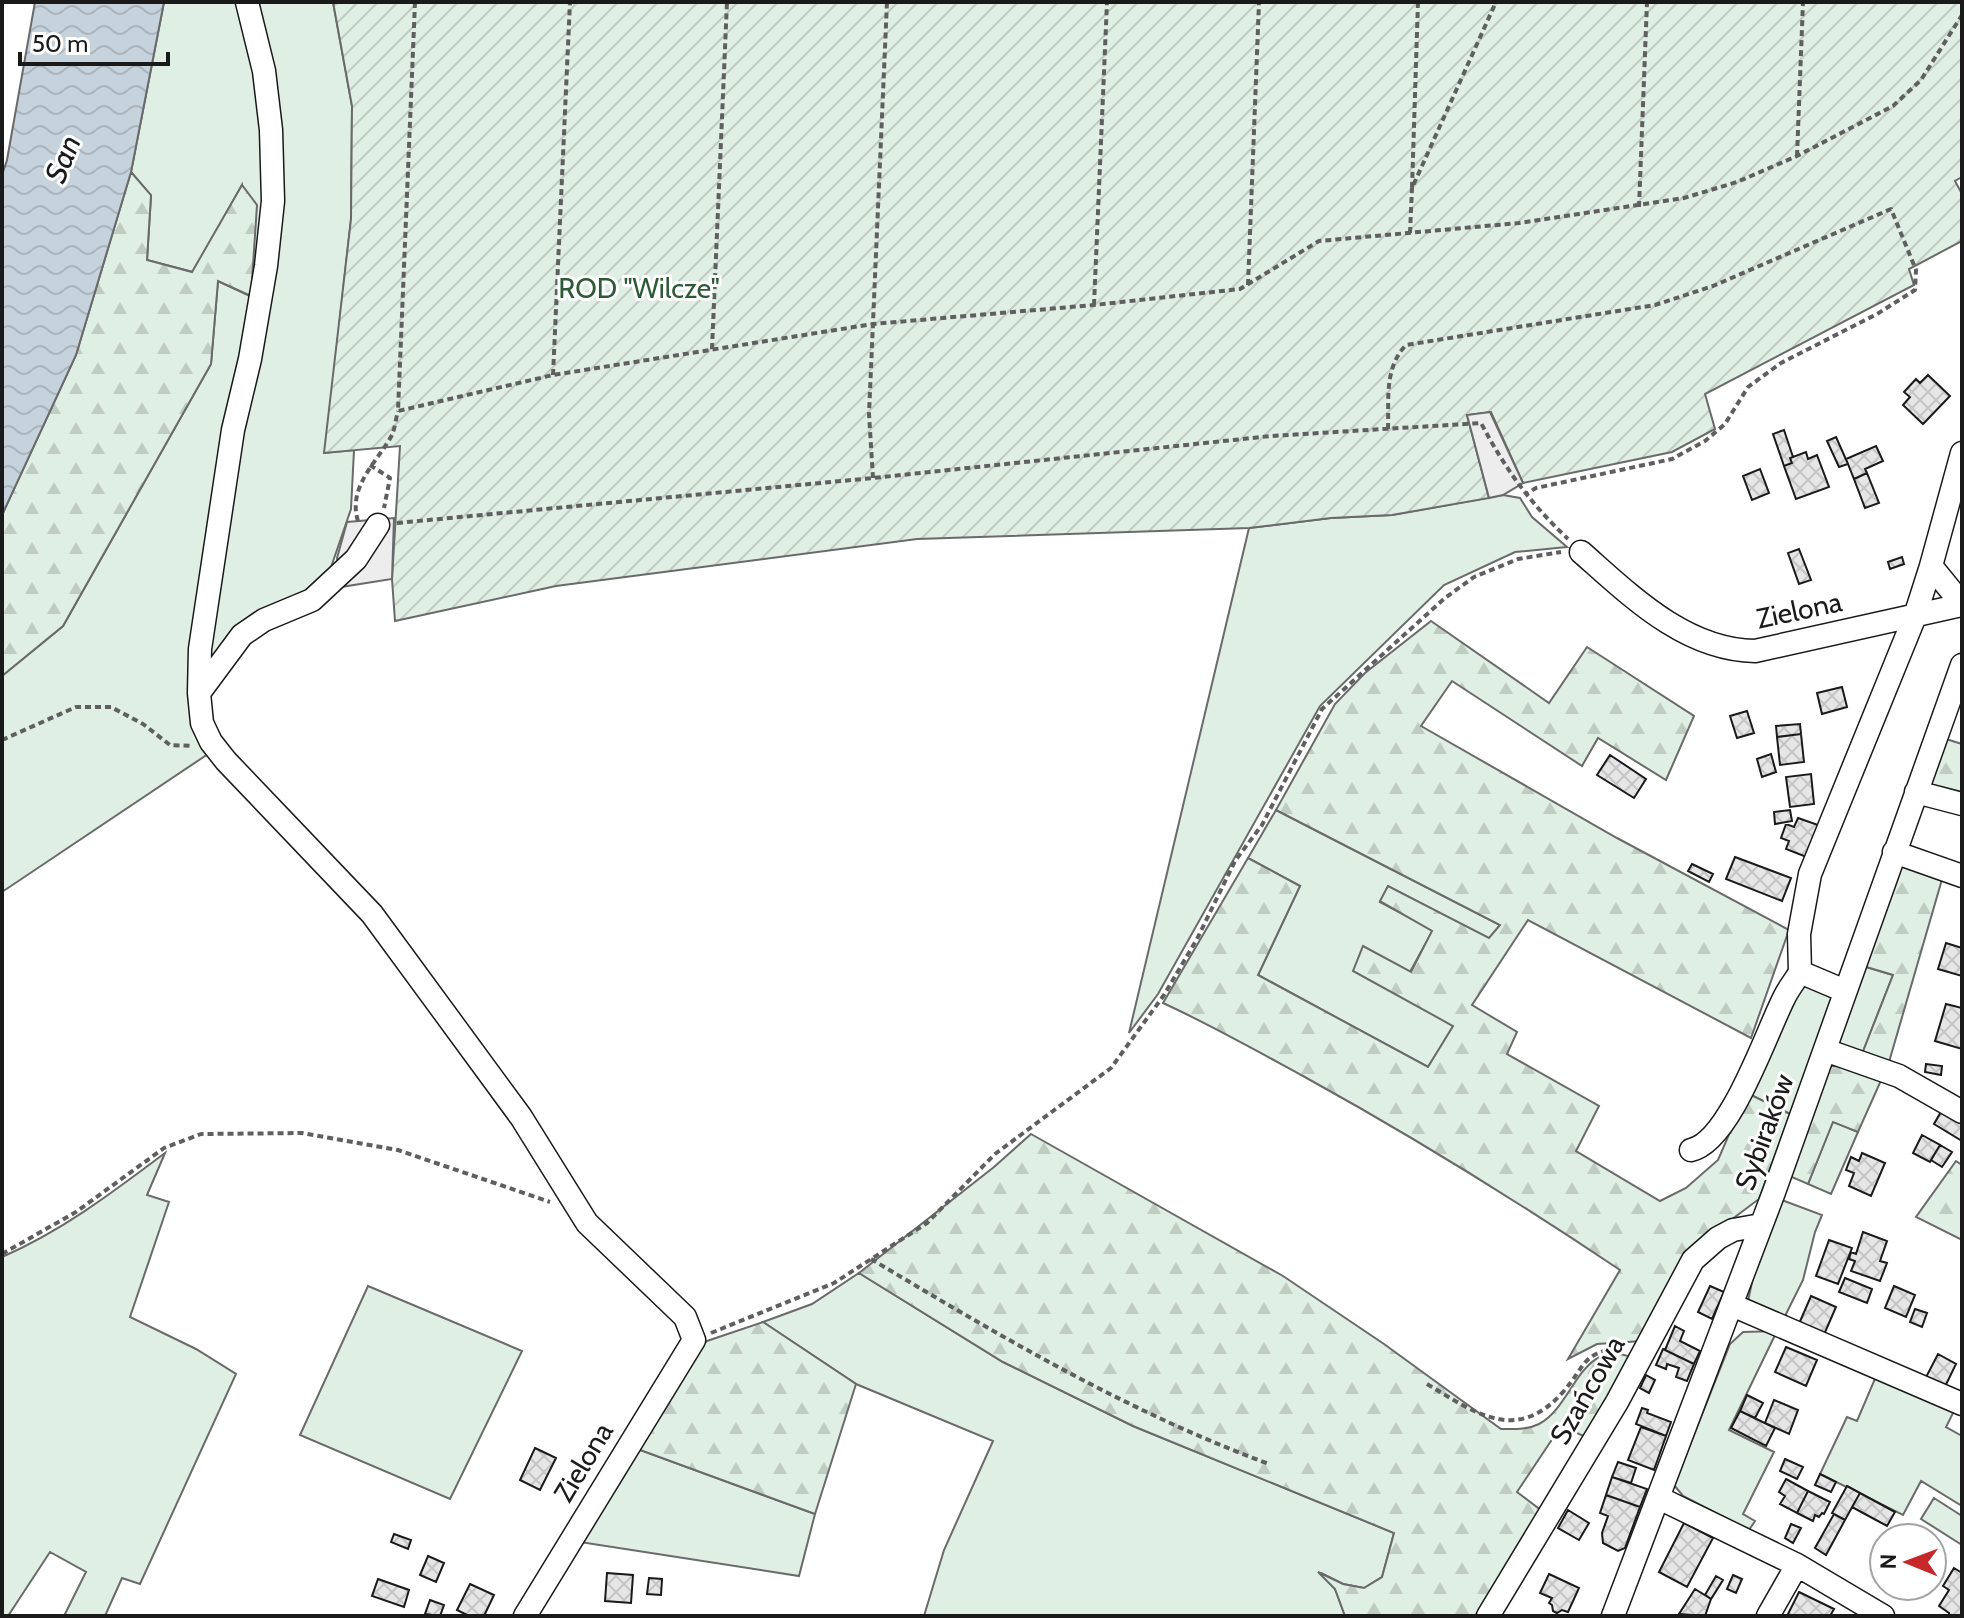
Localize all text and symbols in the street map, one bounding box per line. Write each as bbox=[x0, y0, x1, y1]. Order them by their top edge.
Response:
scale bar bbox=[20, 16, 168, 66]
text: 50 m bbox=[32, 29, 88, 58]
water label: San bbox=[36, 130, 89, 188]
park label: ROD "Wilcze" bbox=[558, 271, 720, 305]
street label: Zielona bbox=[1753, 584, 1845, 636]
street label: Sybiraków bbox=[1727, 1069, 1801, 1195]
street label: Szańcowa bbox=[1542, 1329, 1632, 1450]
street label: Zielona bbox=[546, 1416, 620, 1508]
north arrow bbox=[1868, 1522, 1948, 1602]
text: N bbox=[1875, 1554, 1902, 1570]

